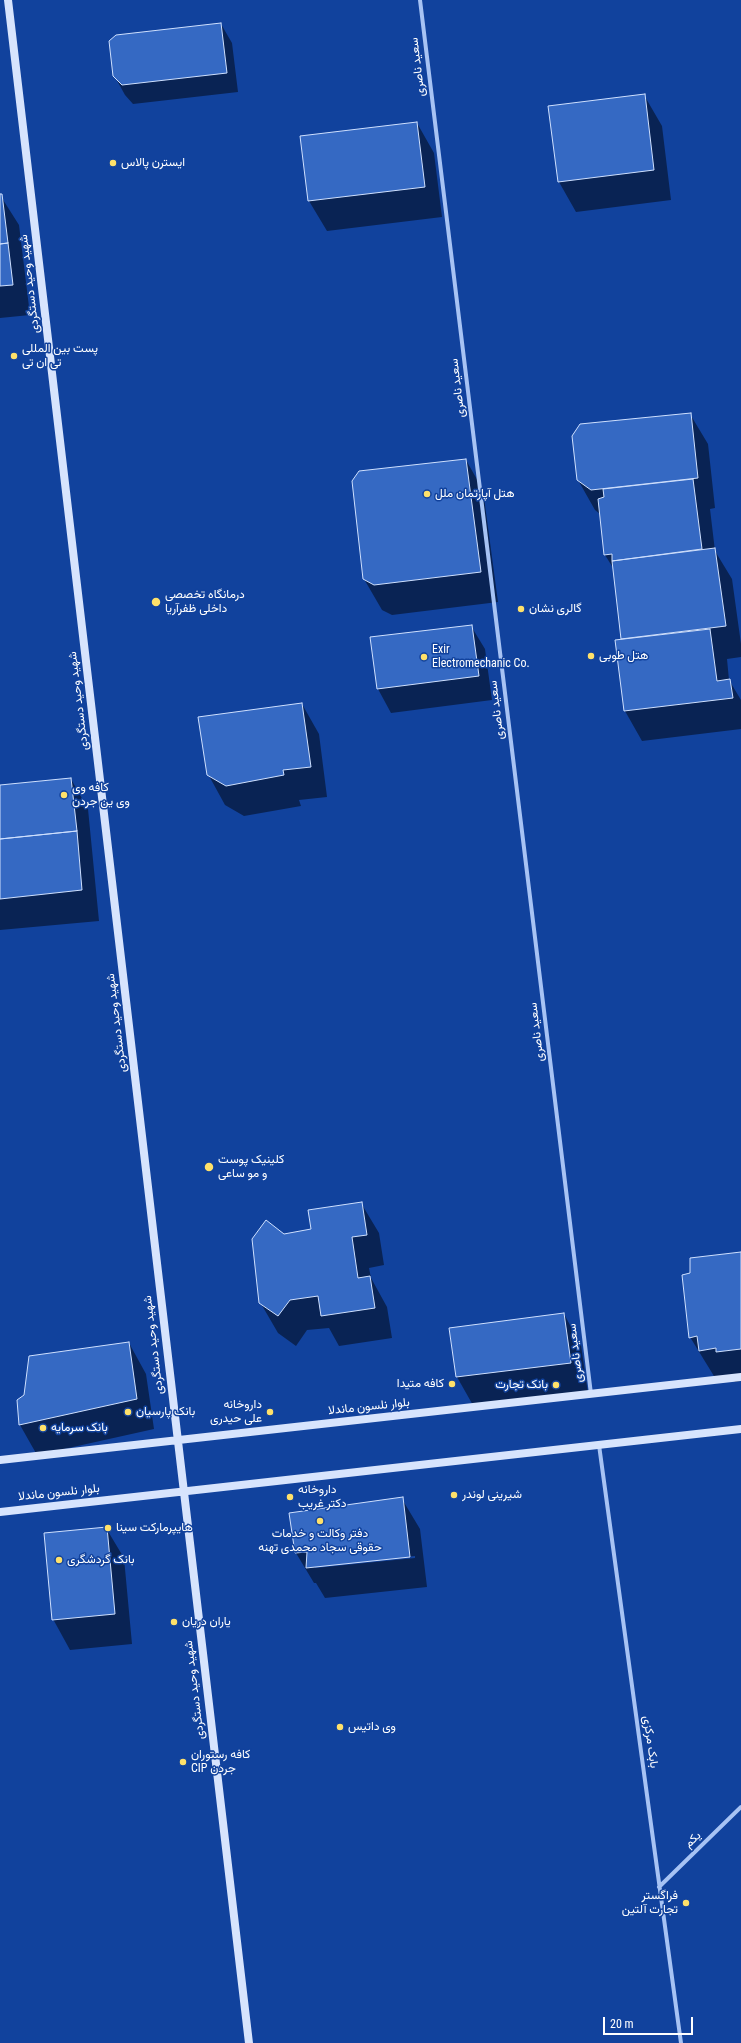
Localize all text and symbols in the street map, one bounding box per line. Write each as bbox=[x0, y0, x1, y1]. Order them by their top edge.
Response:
street label: سعید ناصری bbox=[407, 37, 429, 97]
place label: ایسترن پالاس bbox=[121, 156, 185, 170]
marker: ایسترن پالاس bbox=[108, 158, 118, 168]
street label: شهید وحید دستگردی bbox=[17, 234, 43, 334]
place label: پست بین المللی تی ان تی bbox=[22, 342, 98, 370]
marker: پست بین المللی تی ان تی bbox=[9, 351, 19, 361]
street label: سعید ناصری bbox=[447, 358, 469, 418]
place label: هتل آپارتمان ملل bbox=[435, 487, 514, 501]
marker: هتل آپارتمان ملل bbox=[422, 489, 432, 499]
place label: درمانگاه تخصصی داخلی ظفرآریا bbox=[165, 588, 245, 616]
marker: درمانگاه تخصصی داخلی ظفرآریا bbox=[150, 596, 162, 608]
place label: گالری نشان bbox=[529, 602, 582, 616]
marker: گالری نشان bbox=[516, 604, 526, 614]
place label: Exir Electromechanic Co. bbox=[432, 643, 530, 671]
place label: هتل طوبی bbox=[599, 649, 648, 663]
street label: شهید وحید دستگردی bbox=[66, 651, 92, 751]
marker: هتل طوبی bbox=[586, 651, 596, 661]
marker: Exir Electromechanic Co. bbox=[419, 652, 429, 662]
street label: سعید ناصری bbox=[486, 680, 508, 740]
place label: کافه وی وی ین جردن bbox=[72, 781, 130, 809]
marker: کافه وی وی ین جردن bbox=[59, 790, 69, 800]
street label: شهید وحید دستگردی bbox=[104, 973, 130, 1073]
street label: سعید ناصری bbox=[526, 1002, 548, 1062]
place label: کلینیک پوست و مو ساعی bbox=[218, 1153, 284, 1181]
marker: کلینیک پوست و مو ساعی bbox=[203, 1161, 215, 1173]
street label: شهید وحید دستگردی bbox=[141, 1295, 167, 1395]
street label: سعید ناصری bbox=[565, 1323, 587, 1383]
place label: کافه متیدا bbox=[397, 1377, 444, 1391]
place label: بانک تجارت bbox=[495, 1378, 548, 1392]
marker: کافه متیدا bbox=[447, 1379, 457, 1389]
marker: بانک تجارت bbox=[551, 1380, 561, 1390]
street label: بلوار نلسون ماندلا bbox=[327, 1396, 411, 1418]
place label: داروخانه علی حیدری bbox=[210, 1398, 262, 1426]
place label: بانک پارسیان bbox=[136, 1405, 195, 1419]
marker: بانک پارسیان bbox=[123, 1407, 133, 1417]
marker: داروخانه علی حیدری bbox=[265, 1407, 275, 1417]
place label: بانک سرمایه bbox=[51, 1421, 108, 1435]
marker: بانک سرمایه bbox=[38, 1423, 48, 1433]
street label: بلوار نلسون ماندلا bbox=[17, 1482, 101, 1504]
place label: داروخانه دکتر غریب bbox=[298, 1483, 346, 1511]
place label: شیرینی لوندر bbox=[462, 1488, 522, 1502]
marker: شیرینی لوندر bbox=[449, 1490, 459, 1500]
marker: داروخانه دکتر غریب bbox=[285, 1492, 295, 1502]
marker: دفتر وکالت و خدمات حقوقی سجاد محمدی تهنه bbox=[315, 1516, 325, 1526]
place label: هایپرمارکت سینا bbox=[116, 1521, 193, 1535]
marker: هایپرمارکت سینا bbox=[103, 1523, 113, 1533]
place label: دفتر وکالت و خدمات حقوقی سجاد محمدی تهنه bbox=[258, 1527, 382, 1555]
place label: بانک گردشگری bbox=[67, 1553, 135, 1567]
marker: بانک گردشگری bbox=[54, 1555, 64, 1565]
place label: یاران دریان bbox=[182, 1615, 231, 1629]
marker: یاران دریان bbox=[169, 1617, 179, 1627]
street label: شهید وحید دستگردی bbox=[182, 1640, 208, 1740]
street label: بابک مرکزی bbox=[639, 1715, 661, 1769]
place label: وی داتیس bbox=[348, 1720, 396, 1734]
marker: وی داتیس bbox=[335, 1722, 345, 1732]
place label: كافه رستوران CIP جردن bbox=[191, 1748, 250, 1776]
marker: كافه رستوران CIP جردن bbox=[178, 1757, 188, 1767]
street label: یکم bbox=[682, 1829, 704, 1851]
place label: فراگستر تجارت آلتین bbox=[622, 1889, 678, 1917]
marker: فراگستر تجارت آلتین bbox=[681, 1898, 691, 1908]
scale bar bbox=[605, 2009, 695, 2035]
text: 20 m bbox=[610, 2017, 634, 2031]

